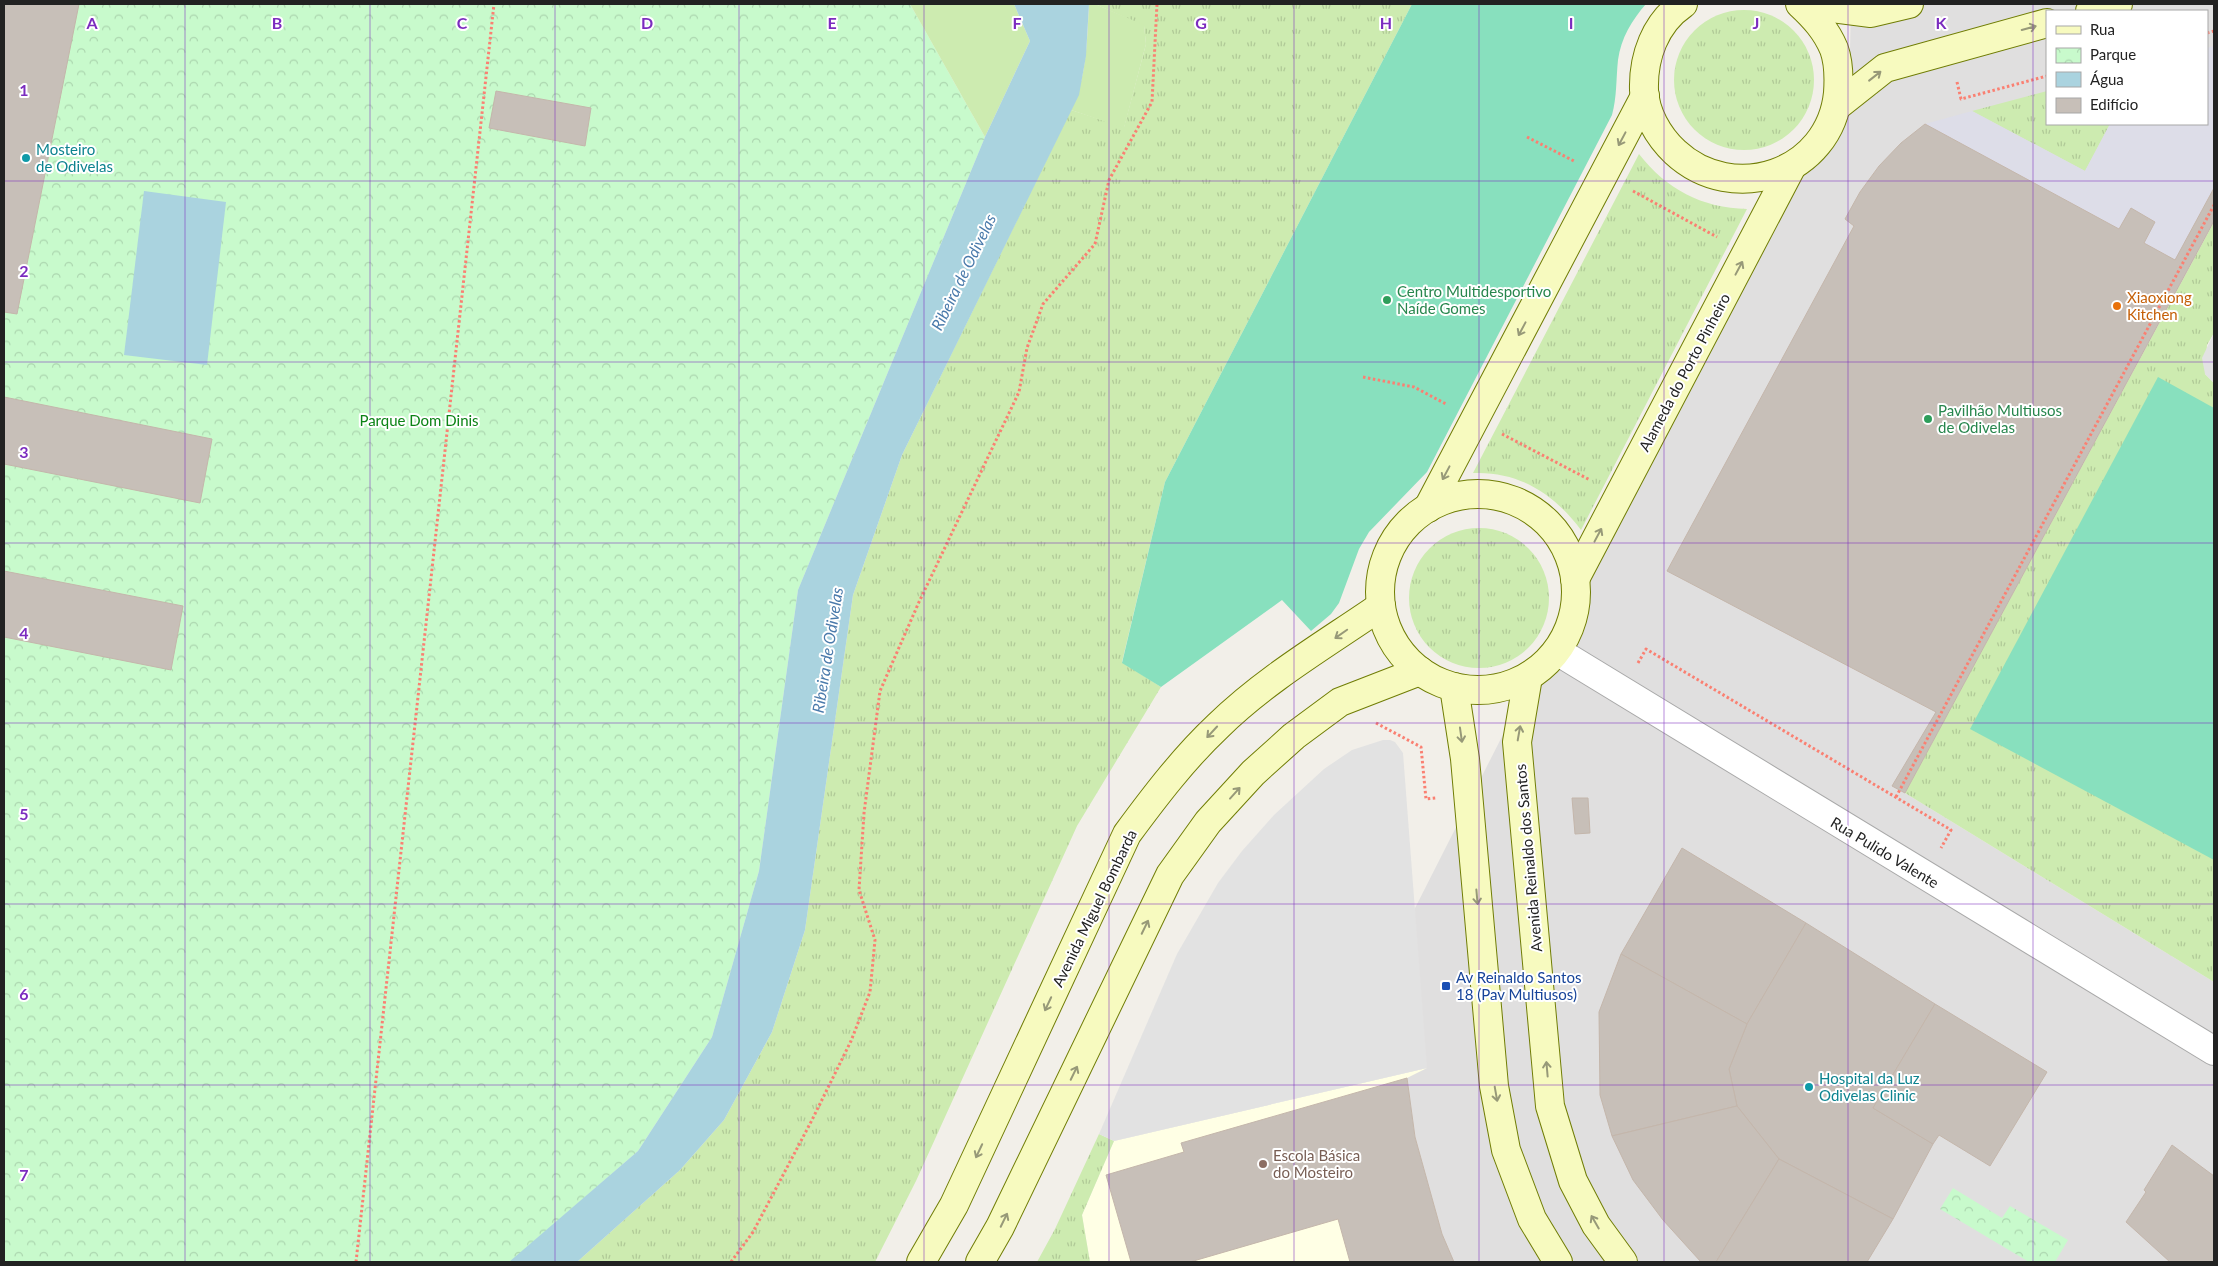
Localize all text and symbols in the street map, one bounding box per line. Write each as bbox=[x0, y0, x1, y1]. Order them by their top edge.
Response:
legend bbox=[2046, 10, 2208, 125]
text: A bbox=[85, 13, 98, 32]
text: B bbox=[272, 13, 282, 32]
text: C bbox=[457, 13, 468, 32]
text: D bbox=[641, 13, 653, 32]
text: E bbox=[827, 13, 837, 32]
text: F bbox=[1012, 13, 1022, 32]
text: G bbox=[1195, 13, 1207, 32]
text: H bbox=[1380, 13, 1392, 32]
text: I bbox=[1569, 13, 1573, 32]
text: J bbox=[1753, 13, 1759, 32]
text: K bbox=[1936, 13, 1948, 32]
text: Rua bbox=[2090, 20, 2115, 38]
one-way arrow bbox=[2021, 22, 2037, 32]
text: Parque bbox=[2090, 45, 2136, 63]
one-way arrow bbox=[1868, 70, 1881, 81]
text: Água bbox=[2090, 70, 2124, 88]
text: 1 bbox=[19, 80, 29, 99]
text: Edifício bbox=[2090, 95, 2138, 113]
one-way arrow bbox=[1617, 131, 1626, 146]
place label: Mosteiro de Odivelas bbox=[36, 140, 113, 175]
marker: Mosteiro de Odivelas bbox=[20, 152, 32, 164]
water label: Ribeira de Odivelas bbox=[927, 210, 1000, 333]
one-way arrow bbox=[1734, 260, 1744, 275]
text: 2 bbox=[19, 261, 29, 280]
place label: Centro Multidesportivo Naíde Gomes bbox=[1397, 282, 1551, 317]
place label: Xiaoxiong Kitchen bbox=[2127, 288, 2192, 323]
street label: Alameda do Porto Pinheiro bbox=[1635, 290, 1733, 454]
marker: Centro Multidesportivo Naíde Gomes bbox=[1381, 294, 1393, 306]
marker: Xiaoxiong Kitchen bbox=[2111, 300, 2123, 312]
one-way arrow bbox=[1517, 322, 1527, 337]
place label: Pavilhão Multiusos de Odivelas bbox=[1938, 401, 2062, 436]
park label: Parque Dom Dinis bbox=[359, 411, 479, 429]
marker: Pavilhão Multiusos de Odivelas bbox=[1922, 413, 1934, 425]
text: 3 bbox=[19, 442, 29, 461]
one-way arrow bbox=[1441, 465, 1451, 480]
one-way arrow bbox=[1593, 528, 1603, 543]
water label: Ribeira de Odivelas bbox=[808, 585, 846, 714]
text: 4 bbox=[19, 623, 29, 642]
one-way arrow bbox=[1334, 629, 1348, 639]
one-way arrow bbox=[1206, 725, 1218, 738]
one-way arrow bbox=[1514, 725, 1524, 741]
one-way arrow bbox=[1457, 727, 1467, 743]
street label: Avenida Reinaldo dos Santos bbox=[1511, 763, 1545, 953]
one-way arrow bbox=[1229, 786, 1240, 799]
text: 5 bbox=[19, 804, 29, 823]
street label: Rua Pulido Valente bbox=[1828, 813, 1942, 891]
street label: Avenida Miguel Bombarda bbox=[1048, 826, 1140, 990]
one-way arrow bbox=[1473, 889, 1482, 905]
one-way arrow bbox=[1140, 920, 1150, 935]
place label: Av Reinaldo Santos 18 (Pav Multiusos) bbox=[1456, 968, 1581, 1003]
marker: Av Reinaldo Santos 18 (Pav Multiusos) bbox=[1440, 980, 1452, 992]
text: 6 bbox=[19, 984, 29, 1003]
one-way arrow bbox=[1043, 996, 1053, 1011]
one-way arrow bbox=[1542, 1061, 1552, 1077]
one-way arrow bbox=[1070, 1066, 1079, 1081]
place label: Hospital da Luz Odivelas Clinic bbox=[1819, 1069, 1920, 1104]
marker: Hospital da Luz Odivelas Clinic bbox=[1803, 1081, 1815, 1093]
one-way arrow bbox=[1491, 1085, 1501, 1101]
one-way arrow bbox=[974, 1143, 983, 1158]
place label: Escola Básica do Mosteiro bbox=[1273, 1146, 1360, 1181]
marker: Escola Básica do Mosteiro bbox=[1257, 1158, 1269, 1170]
text: 7 bbox=[19, 1165, 29, 1184]
one-way arrow bbox=[999, 1212, 1009, 1227]
one-way arrow bbox=[1590, 1216, 1600, 1230]

